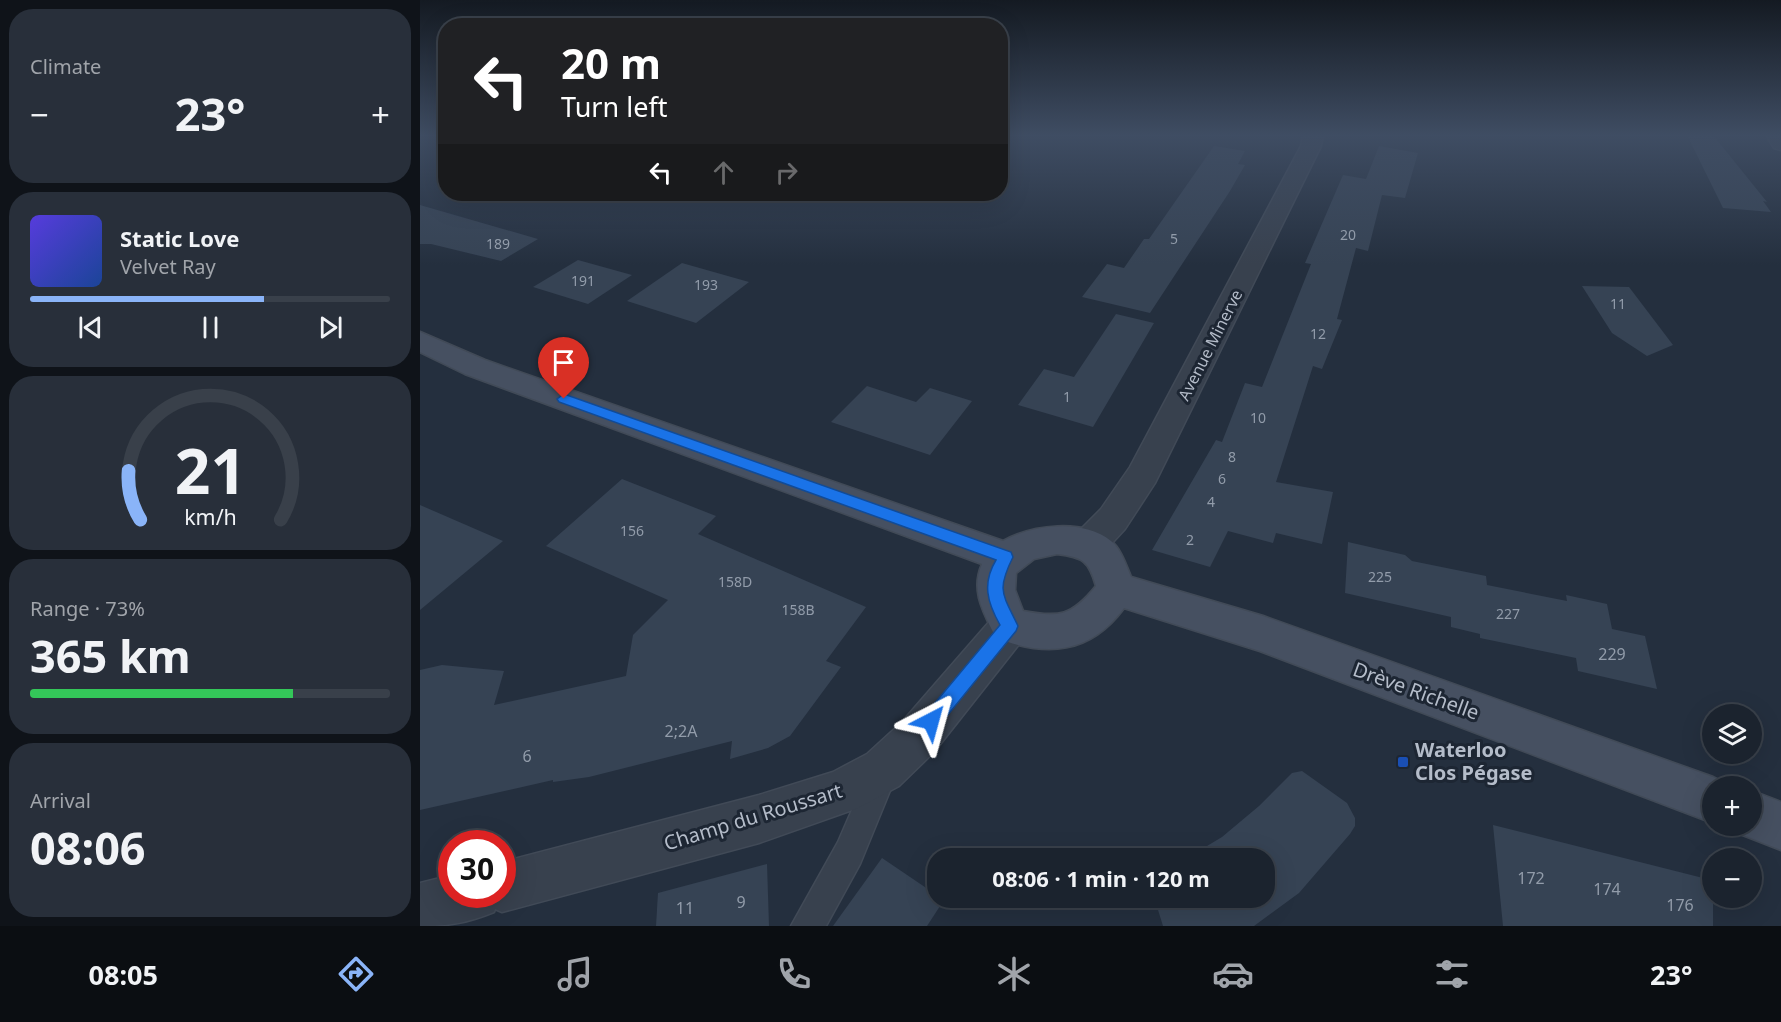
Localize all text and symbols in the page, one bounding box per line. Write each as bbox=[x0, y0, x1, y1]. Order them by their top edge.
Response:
text: 20 m bbox=[561, 34, 661, 91]
icon: left bbox=[462, 42, 540, 120]
text: Climate bbox=[30, 53, 101, 80]
text: 23° bbox=[175, 83, 245, 144]
text: Turn left bbox=[561, 88, 667, 125]
text: − bbox=[30, 92, 49, 137]
text: + bbox=[371, 92, 390, 137]
icon: left bbox=[644, 156, 677, 189]
icon: ahead bbox=[707, 156, 740, 189]
icon: right bbox=[770, 156, 803, 189]
text: Static Love bbox=[120, 223, 239, 253]
house number: 20 bbox=[1340, 225, 1356, 244]
house number: 5 bbox=[1170, 229, 1178, 248]
house number: 189 bbox=[486, 234, 510, 253]
text: Velvet Ray bbox=[120, 253, 216, 280]
house number: 191 bbox=[571, 271, 595, 290]
house number: 193 bbox=[694, 275, 718, 294]
street label: Avenue Minerve bbox=[1173, 286, 1247, 404]
house number: 11 bbox=[1610, 294, 1626, 313]
icon: previous bbox=[74, 311, 107, 344]
icon: pause bbox=[194, 311, 227, 344]
icon: next bbox=[314, 311, 347, 344]
house number: 12 bbox=[1310, 324, 1326, 343]
pin bbox=[538, 337, 589, 399]
icon: arrive bbox=[547, 346, 580, 379]
house number: 1 bbox=[1063, 387, 1071, 406]
house number: 10 bbox=[1250, 408, 1266, 427]
text: 21 bbox=[174, 427, 246, 512]
house number: 8 bbox=[1228, 447, 1236, 466]
house number: 6 bbox=[1218, 469, 1226, 488]
house number: 4 bbox=[1207, 492, 1215, 511]
text: km/h bbox=[184, 502, 236, 531]
house number: 156 bbox=[620, 521, 644, 540]
house number: 2 bbox=[1186, 530, 1194, 549]
house number: 225 bbox=[1368, 567, 1392, 586]
house number: 158D bbox=[718, 572, 752, 591]
text: Range · 73% bbox=[30, 595, 145, 622]
house number: 158B bbox=[781, 600, 815, 619]
house number: 227 bbox=[1496, 604, 1520, 623]
text: 365 km bbox=[30, 625, 191, 686]
house number: 229 bbox=[1598, 643, 1626, 665]
street label: Drève Richelle bbox=[1349, 655, 1483, 726]
position arrow bbox=[899, 689, 963, 753]
map controls bbox=[1702, 704, 1762, 908]
button: layers bbox=[1702, 704, 1762, 764]
house number: 2;2A bbox=[665, 720, 698, 742]
place label: Waterloo Clos Pégase bbox=[1415, 736, 1533, 786]
house number: 6 bbox=[522, 745, 532, 767]
marker: Waterloo Clos Pégase bbox=[1396, 755, 1410, 769]
button: + bbox=[1702, 776, 1762, 836]
street label: Champ du Roussart bbox=[660, 777, 845, 856]
text: Arrival bbox=[30, 787, 91, 814]
text: 08:06 bbox=[30, 817, 146, 878]
speed limit sign: 30 bbox=[438, 830, 516, 908]
button: − bbox=[1702, 848, 1762, 908]
text: 08:06 · 1 min · 120 m bbox=[992, 863, 1210, 893]
house number: 172 bbox=[1517, 867, 1545, 889]
house number: 174 bbox=[1593, 878, 1621, 900]
house number: 9 bbox=[736, 891, 746, 913]
house number: 176 bbox=[1666, 894, 1694, 916]
house number: 11 bbox=[676, 897, 694, 919]
icon: directions bbox=[335, 953, 377, 995]
icon: music bbox=[554, 953, 596, 995]
icon: phone bbox=[773, 953, 815, 995]
icon: climate bbox=[993, 953, 1035, 995]
icon: car bbox=[1212, 953, 1254, 995]
icon: filters bbox=[1431, 953, 1473, 995]
text: 08:05 bbox=[89, 956, 158, 993]
text: 23° bbox=[1650, 956, 1692, 993]

